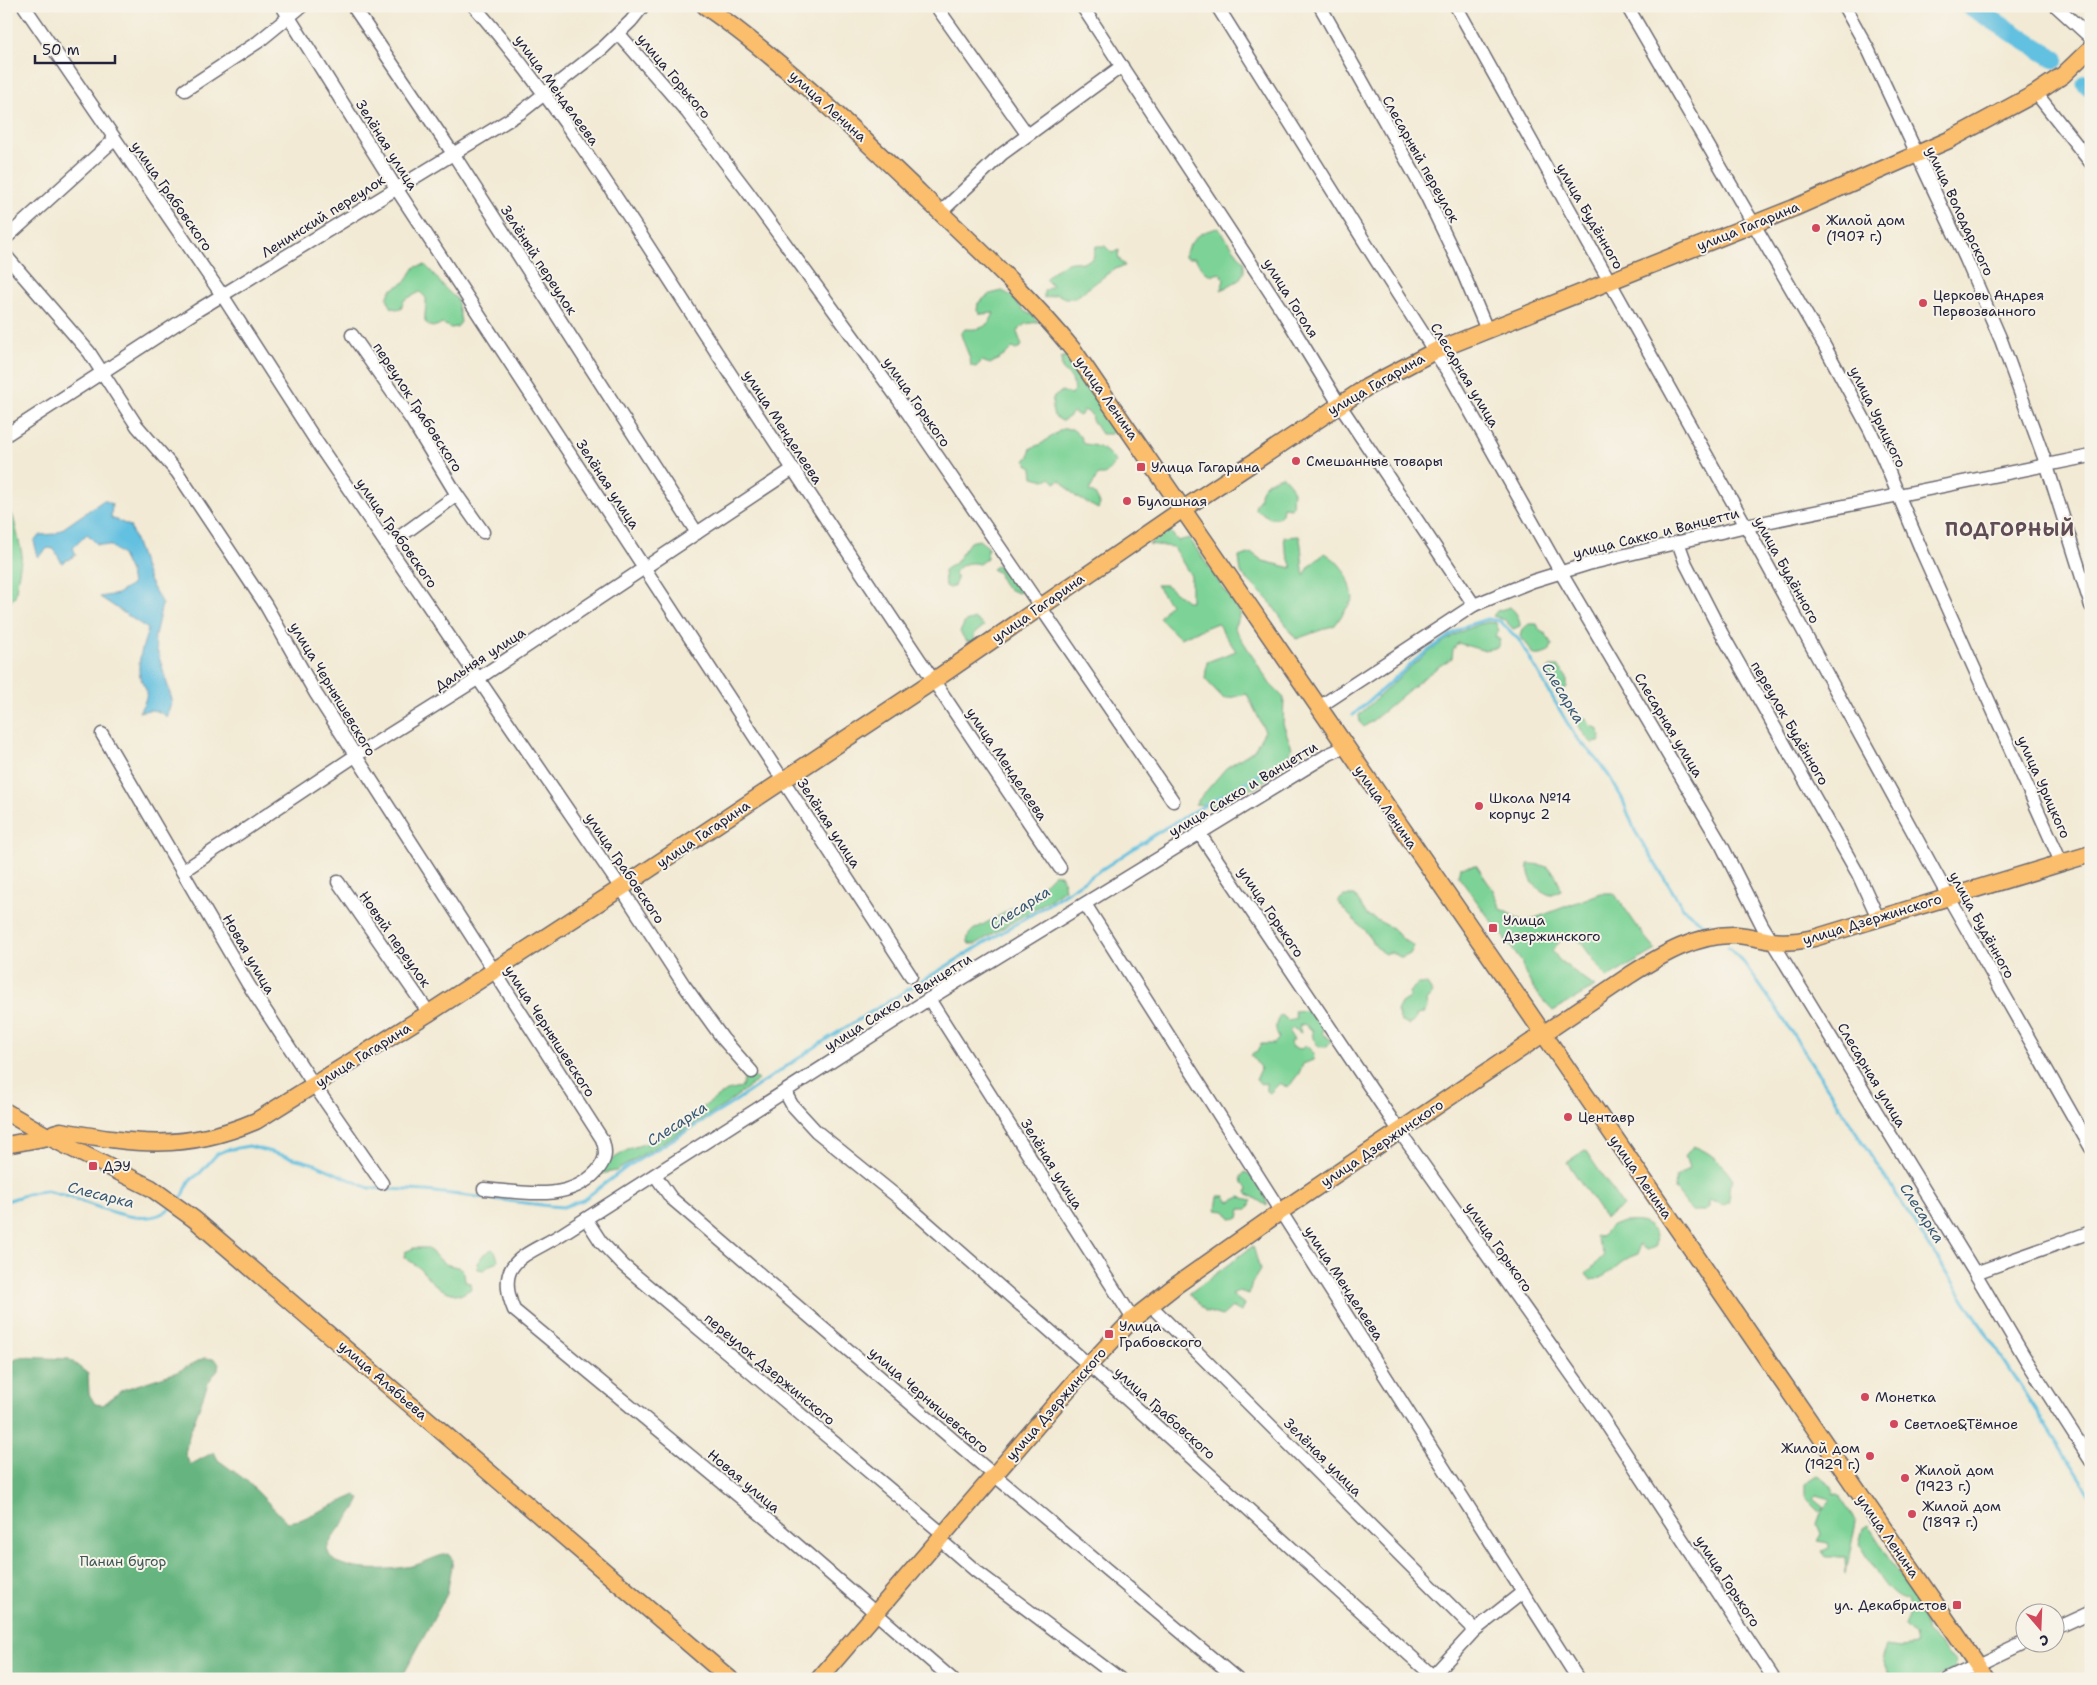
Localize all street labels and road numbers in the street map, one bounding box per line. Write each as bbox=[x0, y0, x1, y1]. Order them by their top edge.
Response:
street label: улица Горького bbox=[633, 30, 715, 122]
street label: улица Менделеева bbox=[511, 31, 603, 149]
street label: улица Ленина bbox=[785, 66, 871, 146]
street label: Слесарный переулок bbox=[1379, 92, 1464, 226]
street label: Зелёная улица bbox=[352, 96, 422, 194]
street label: улица Грабовского bbox=[127, 138, 217, 254]
street label: улица Володарского bbox=[1922, 143, 1998, 279]
street label: улица Будённого bbox=[1552, 160, 1628, 272]
street label: Ленинский переулок bbox=[258, 170, 389, 261]
street label: улица Гагарина bbox=[1694, 197, 1802, 255]
street label: Зелёный переулок bbox=[497, 202, 581, 319]
street label: улица Гоголя bbox=[1259, 255, 1323, 341]
street label: Слесарная улица bbox=[1427, 319, 1503, 431]
street label: переулок Грабовского bbox=[369, 339, 467, 475]
street label: улица Гагарина bbox=[1324, 349, 1428, 419]
street label: улица Ленина bbox=[1071, 353, 1143, 444]
street label: улица Горького bbox=[879, 354, 955, 450]
street label: улица Урицкого bbox=[1846, 363, 1910, 471]
street label: улица Менделеева bbox=[739, 366, 827, 488]
street label: Зелёная улица bbox=[572, 436, 644, 532]
street label: улица Грабовского bbox=[352, 475, 442, 591]
street label: улица Сакко и Ванцетти bbox=[1571, 504, 1741, 562]
street label: улица Будённого bbox=[1750, 513, 1824, 627]
street label: улица Гагарина bbox=[988, 569, 1088, 647]
street label: улица Чернышевского bbox=[286, 619, 380, 759]
street label: Дальняя улица bbox=[431, 623, 529, 695]
street label: переулок Будённого bbox=[1747, 658, 1833, 788]
street label: Слесарная улица bbox=[1631, 669, 1707, 781]
street label: улица Менделеева bbox=[962, 704, 1052, 824]
street label: улица Урицкого bbox=[2013, 733, 2075, 841]
street label: улица Сакко и Ванцетти bbox=[1165, 737, 1321, 841]
street label: улица Ленина bbox=[1350, 762, 1422, 853]
street label: Зелёная улица bbox=[793, 775, 865, 871]
street label: улица Гагарина bbox=[653, 796, 753, 872]
street label: улица Грабовского bbox=[581, 809, 669, 927]
street label: улица Горького bbox=[1234, 863, 1308, 961]
street label: улица Будённого bbox=[1945, 868, 2019, 982]
street label: Новый переулок bbox=[355, 887, 435, 991]
street label: улица Дзержинского bbox=[1800, 889, 1944, 949]
street label: Новая улица bbox=[219, 911, 279, 997]
street label: улица Сакко и Ванцетти bbox=[821, 949, 975, 1055]
street label: улица Чернышевского bbox=[501, 962, 599, 1100]
street label: улица Гагарина bbox=[312, 1018, 414, 1092]
street label: Слесарная улица bbox=[1834, 1019, 1910, 1131]
street label: улица Дзержинского bbox=[1317, 1095, 1447, 1191]
street label: Зелёная улица bbox=[1017, 1115, 1087, 1213]
street label: улица Ленина bbox=[1605, 1132, 1677, 1223]
street label: улица Горького bbox=[1461, 1199, 1537, 1295]
street label: улица Менделеева bbox=[1300, 1222, 1388, 1344]
street label: переулок Дзержинского bbox=[701, 1309, 839, 1429]
street label: улица Алябьева bbox=[335, 1336, 432, 1424]
street label: улица Чернышевского bbox=[865, 1343, 993, 1457]
street label: улица Дзержинского bbox=[1002, 1344, 1110, 1464]
street label: улица Грабовского bbox=[1111, 1363, 1219, 1463]
street label: Зелёная улица bbox=[1280, 1414, 1366, 1500]
street label: Новая улица bbox=[704, 1445, 784, 1517]
street label: улица Ленина bbox=[1852, 1491, 1924, 1582]
street label: улица Горького bbox=[1692, 1532, 1764, 1630]

